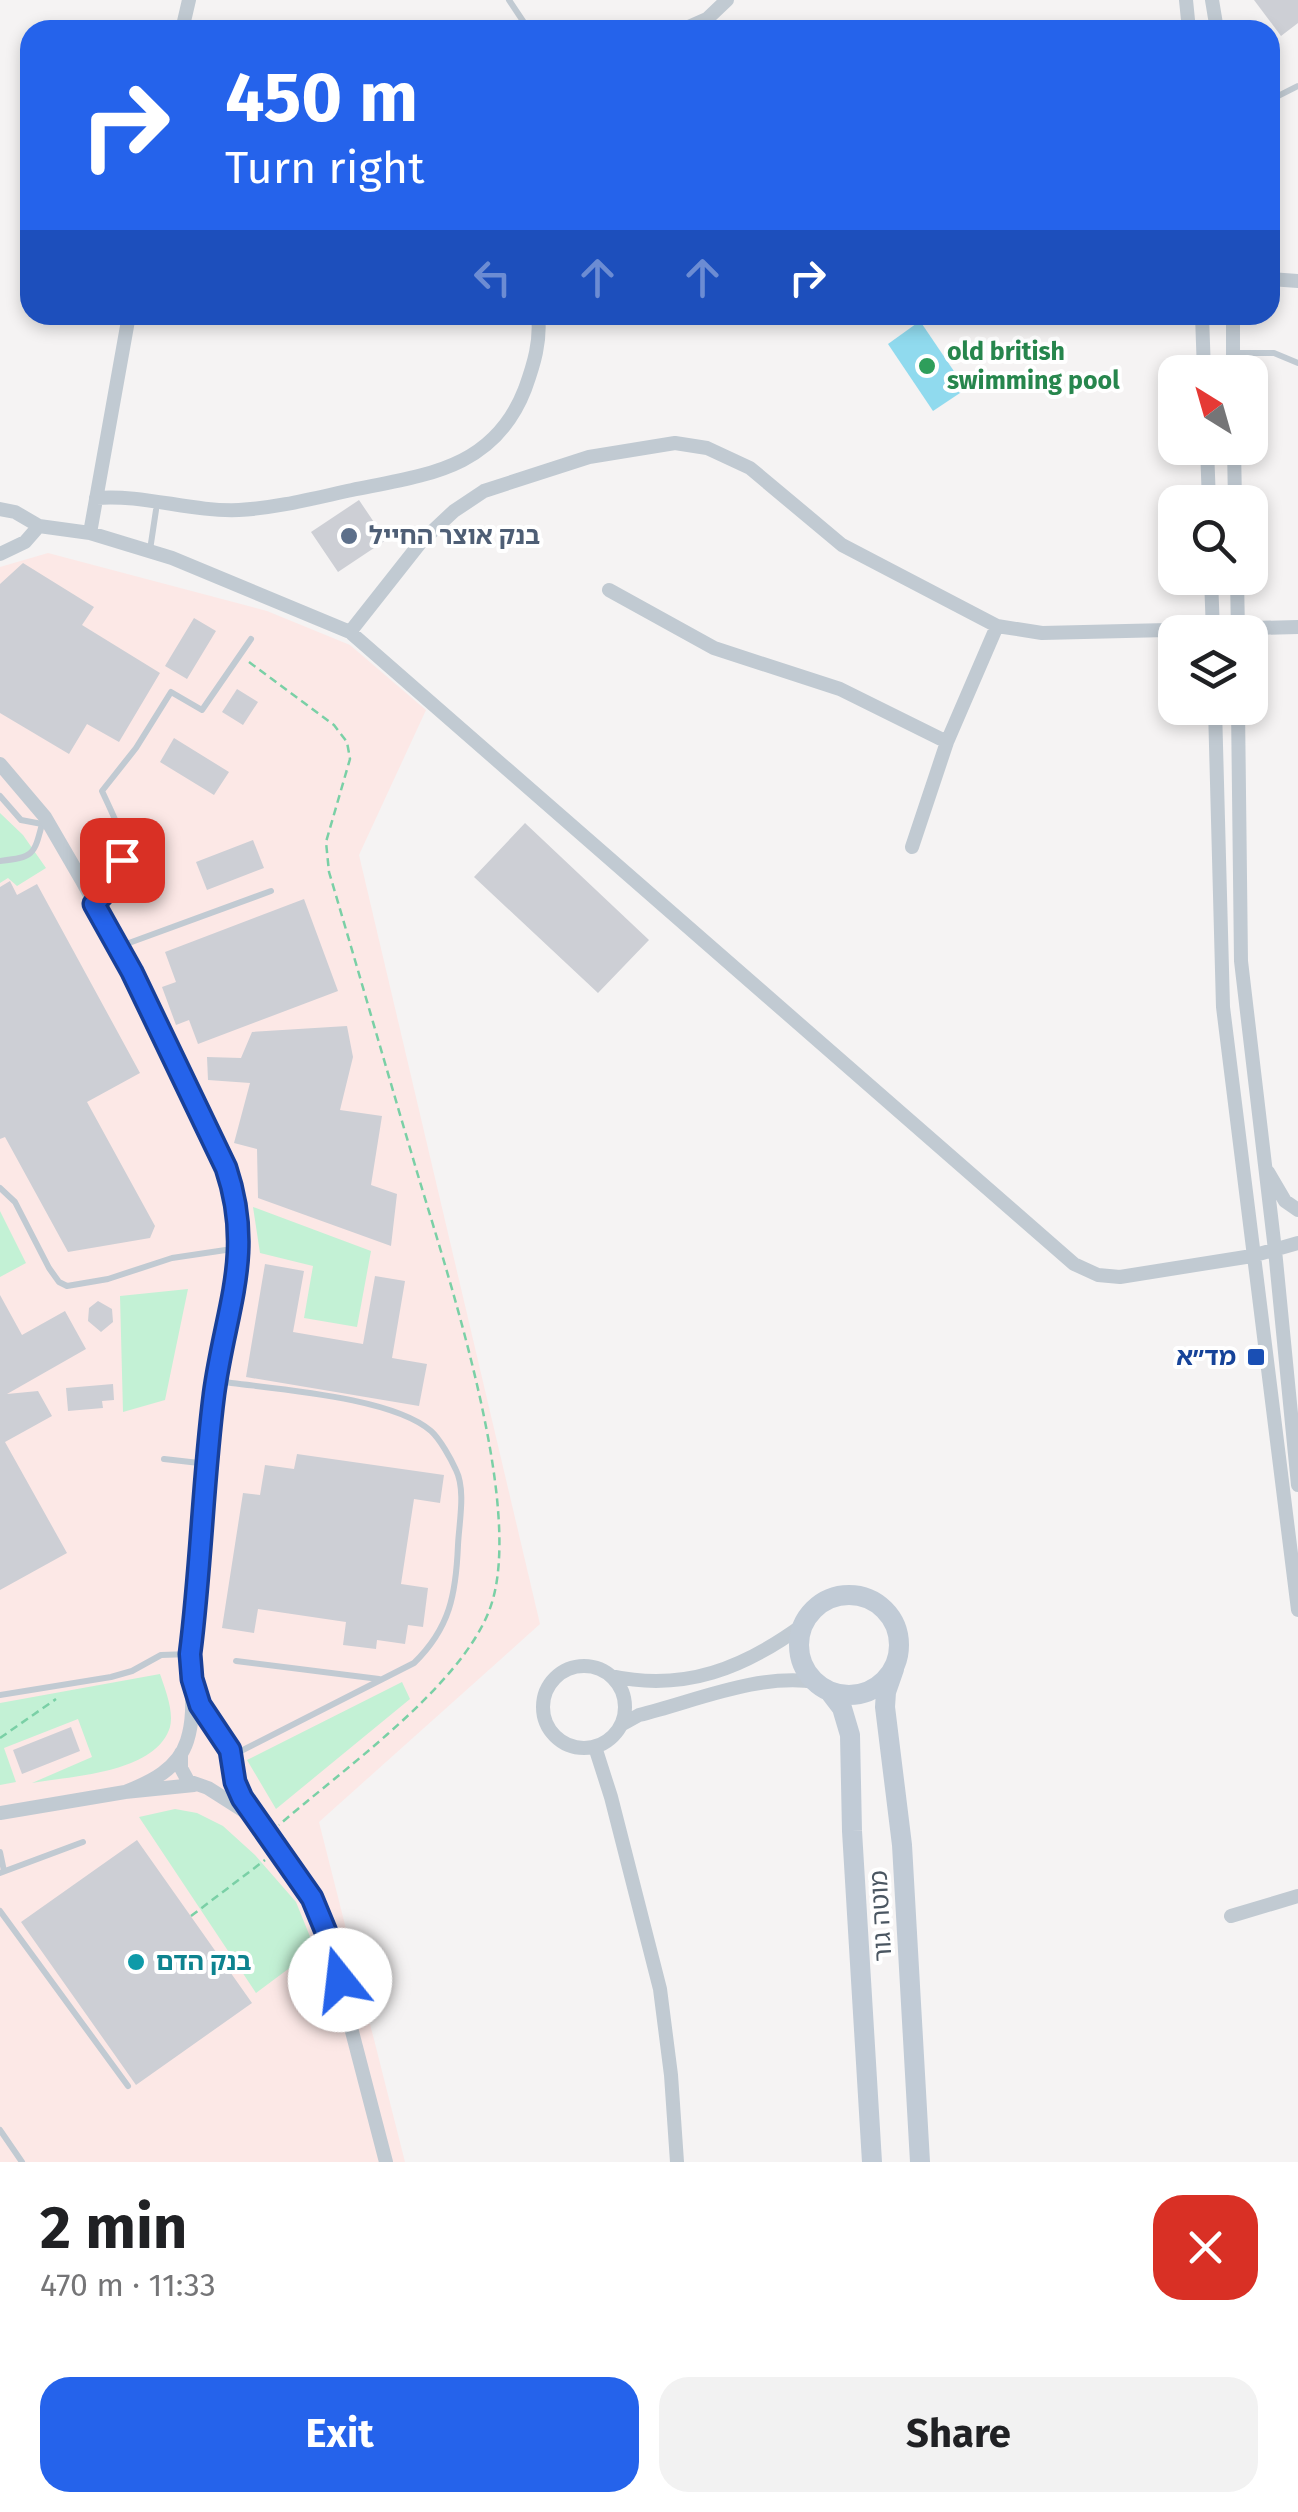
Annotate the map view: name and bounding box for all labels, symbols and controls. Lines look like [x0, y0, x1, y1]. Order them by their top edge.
text: 450 m [225, 56, 418, 140]
icon: right [60, 60, 190, 190]
text: Turn right [225, 141, 424, 195]
icon: left [465, 250, 520, 305]
icon: ahead [570, 250, 625, 305]
icon: ahead [675, 250, 730, 305]
icon: right [780, 250, 835, 305]
place label: old british swimming pool [947, 337, 1120, 396]
marker: old british swimming pool [916, 355, 938, 377]
north arrow [1158, 355, 1268, 465]
map controls [1158, 355, 1268, 725]
button: search [1158, 485, 1268, 595]
place label: בנק אוצר החייל [369, 521, 540, 551]
marker: בנק אוצר החייל [338, 525, 360, 547]
button: layers [1158, 615, 1268, 725]
pin [80, 818, 165, 903]
icon: arrive [95, 833, 150, 888]
place label: מד״א [1176, 1342, 1236, 1372]
marker: מד״א [1245, 1346, 1267, 1368]
street label: מוטה גור [864, 1870, 898, 1962]
position arrow [288, 1928, 392, 2032]
place label: בנק הדם [156, 1947, 251, 1977]
marker: בנק הדם [125, 1951, 147, 1973]
text: 2 min [40, 2192, 187, 2264]
button: close [1153, 2195, 1258, 2300]
text: 470 m · 11:33 [40, 2266, 216, 2304]
button: Exit [40, 2377, 639, 2492]
button: Share [659, 2377, 1258, 2492]

